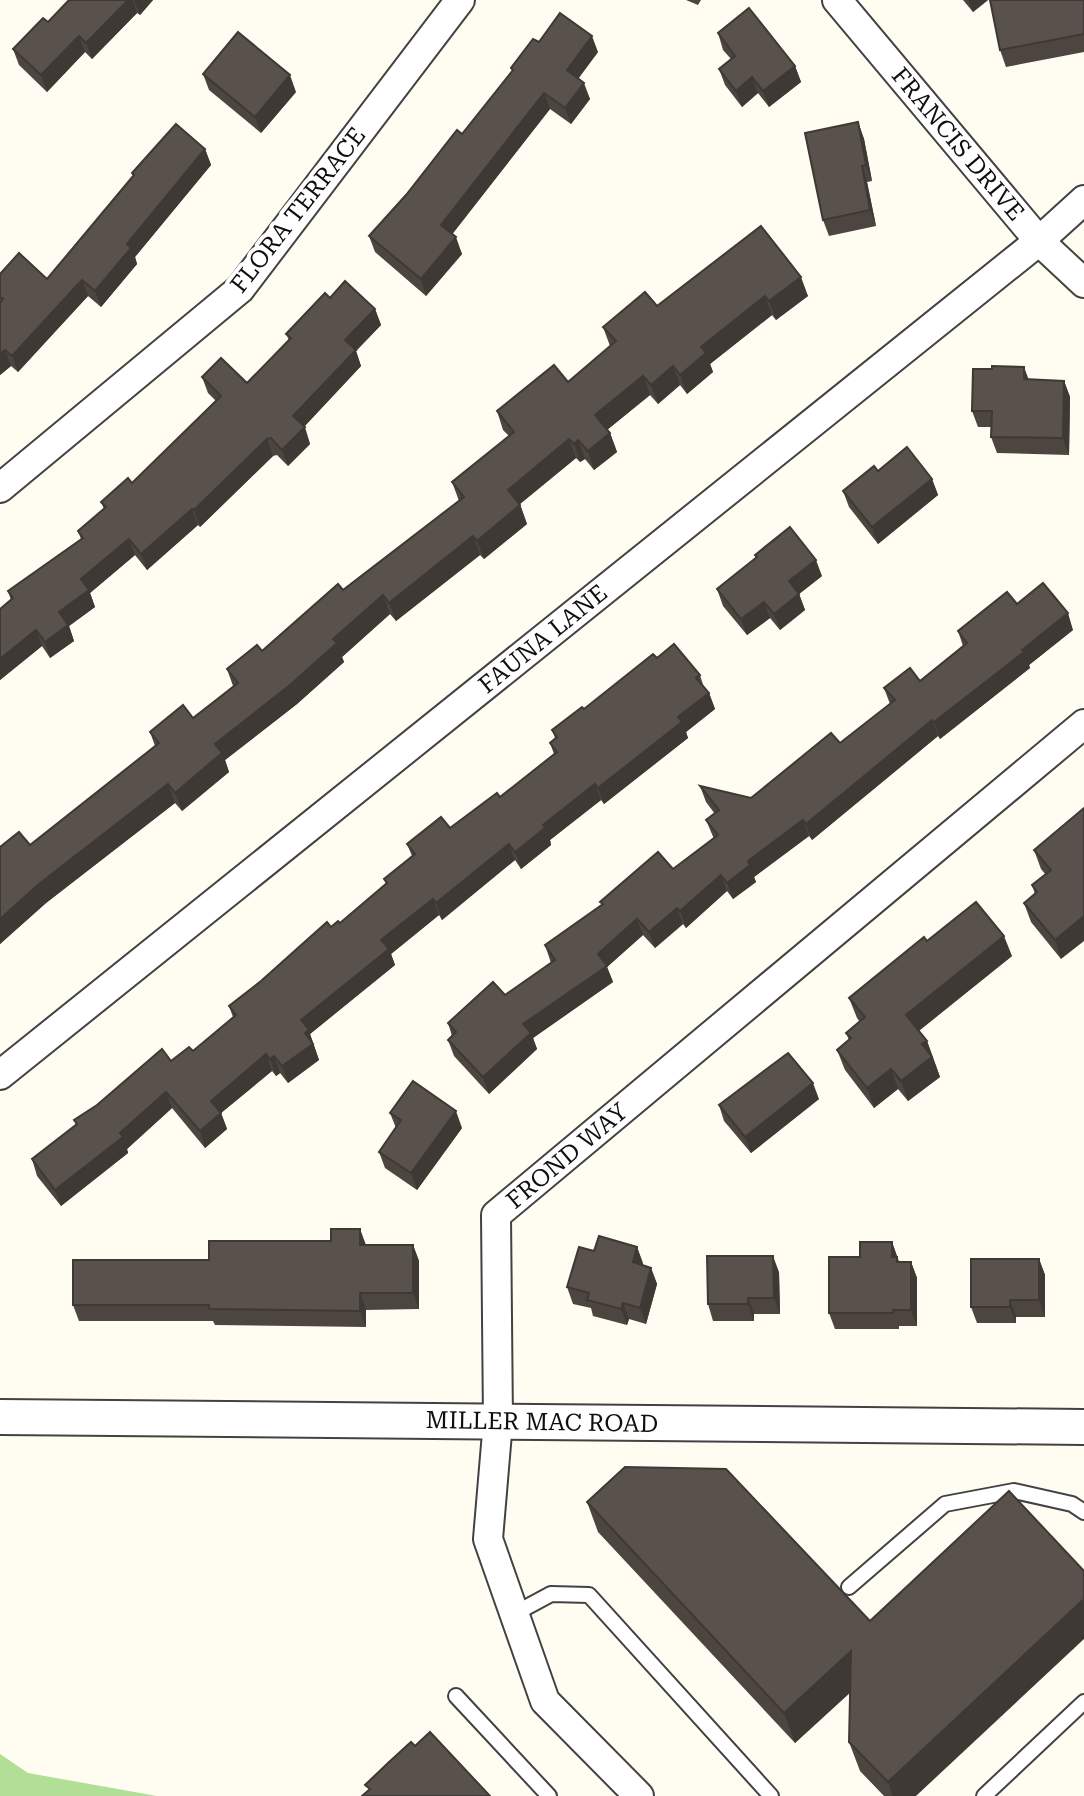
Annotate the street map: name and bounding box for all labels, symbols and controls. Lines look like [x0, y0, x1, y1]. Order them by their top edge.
street label: FRANCIS DRIVE [886, 62, 1030, 226]
street label: FLORA TERRACE [225, 122, 371, 298]
street label: FAUNA LANE [473, 579, 613, 699]
street label: FROND WAY [501, 1097, 634, 1215]
street label: MILLER MAC ROAD [425, 1406, 659, 1438]

